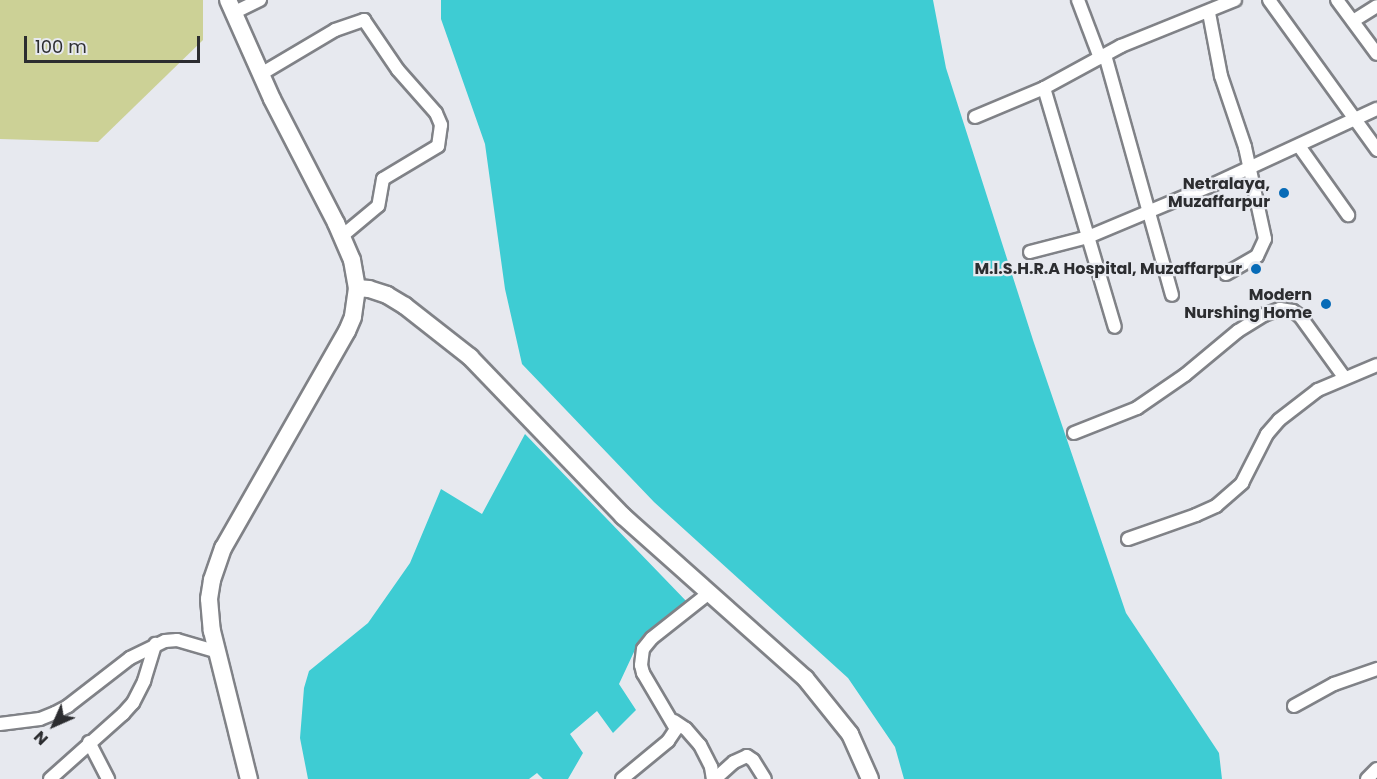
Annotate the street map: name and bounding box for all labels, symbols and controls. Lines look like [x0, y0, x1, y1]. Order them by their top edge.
scale bar [27, 24, 202, 62]
text: 100 m [35, 34, 87, 59]
place label: Netralaya, Muzaffarpur [1168, 174, 1270, 212]
marker: Netralaya, Muzaffarpur [1275, 184, 1293, 202]
place label: M.I.S.H.R.A Hospital, Muzaffarpur [974, 259, 1242, 279]
marker: M.I.S.H.R.A Hospital, Muzaffarpur [1247, 260, 1265, 278]
place label: Modern Nurshing Home [1184, 285, 1312, 323]
marker: Modern Nurshing Home [1317, 295, 1335, 313]
north arrow [24, 695, 84, 755]
text: N [29, 726, 53, 750]

